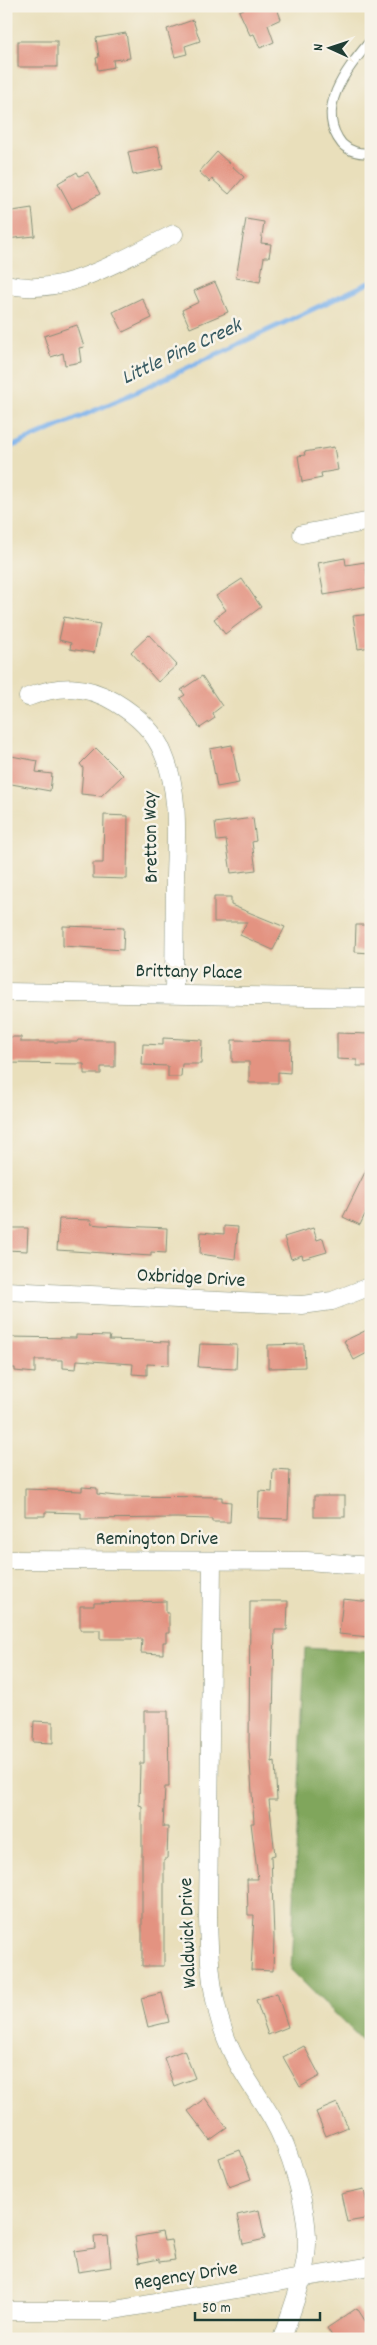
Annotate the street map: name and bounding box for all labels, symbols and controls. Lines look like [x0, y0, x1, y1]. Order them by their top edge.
north arrow [304, 22, 354, 72]
text: N [309, 43, 329, 51]
water label: Little Pine Creek [117, 311, 249, 394]
street label: Bretton Way [137, 790, 167, 883]
street label: Brittany Place [135, 958, 243, 988]
street label: Oxbridge Drive [136, 1262, 246, 1296]
street label: Remington Drive [96, 1526, 218, 1554]
street label: Waldwick Drive [173, 1877, 205, 1989]
street label: Regency Drive [132, 2255, 240, 2299]
scale bar [195, 2290, 320, 2322]
text: 50 m [202, 2298, 231, 2320]

